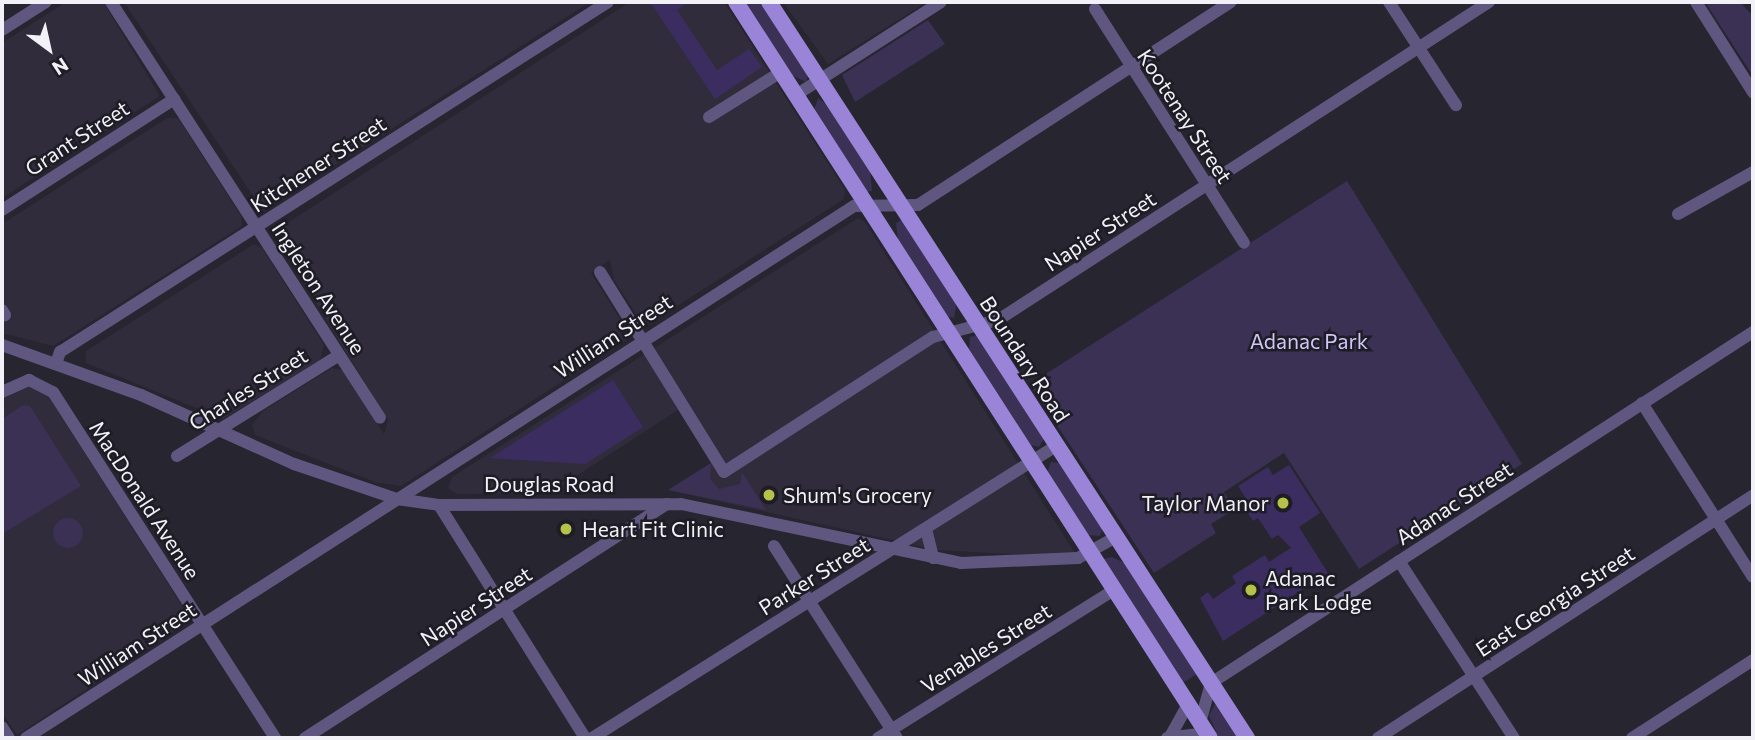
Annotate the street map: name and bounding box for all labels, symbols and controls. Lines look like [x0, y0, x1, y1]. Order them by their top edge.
north arrow [14, 14, 84, 84]
street label: Kootenay Street [1132, 44, 1238, 188]
text: N [48, 53, 73, 81]
street label: Grant Street [20, 95, 134, 181]
street label: Kitchener Street [246, 111, 390, 217]
street label: Napier Street [1040, 186, 1160, 276]
street label: Ingleton Avenue [267, 217, 371, 359]
street label: William Street [549, 289, 677, 383]
street label: Boundary Road [975, 291, 1075, 427]
park label: Adanac Park [1250, 328, 1368, 354]
street label: Charles Street [184, 343, 312, 435]
street label: MacDonald Avenue [84, 416, 206, 584]
street label: Adanac Street [1391, 456, 1517, 550]
street label: Douglas Road [484, 471, 614, 497]
place label: Shum's Grocery [783, 482, 932, 508]
marker: Shum's Grocery [761, 487, 777, 503]
place label: Taylor Manor [1142, 490, 1269, 516]
marker: Taylor Manor [1275, 495, 1291, 511]
place label: Heart Fit Clinic [582, 516, 724, 542]
marker: Heart Fit Clinic [556, 519, 576, 539]
street label: Parker Street [754, 532, 874, 620]
street label: East Georgia Street [1471, 540, 1639, 662]
street label: Napier Street [416, 561, 536, 651]
place label: Adanac Park Lodge [1265, 565, 1372, 615]
marker: Adanac Park Lodge [1243, 582, 1259, 598]
street label: William Street [73, 597, 201, 691]
street label: Venables Street [916, 598, 1056, 698]

